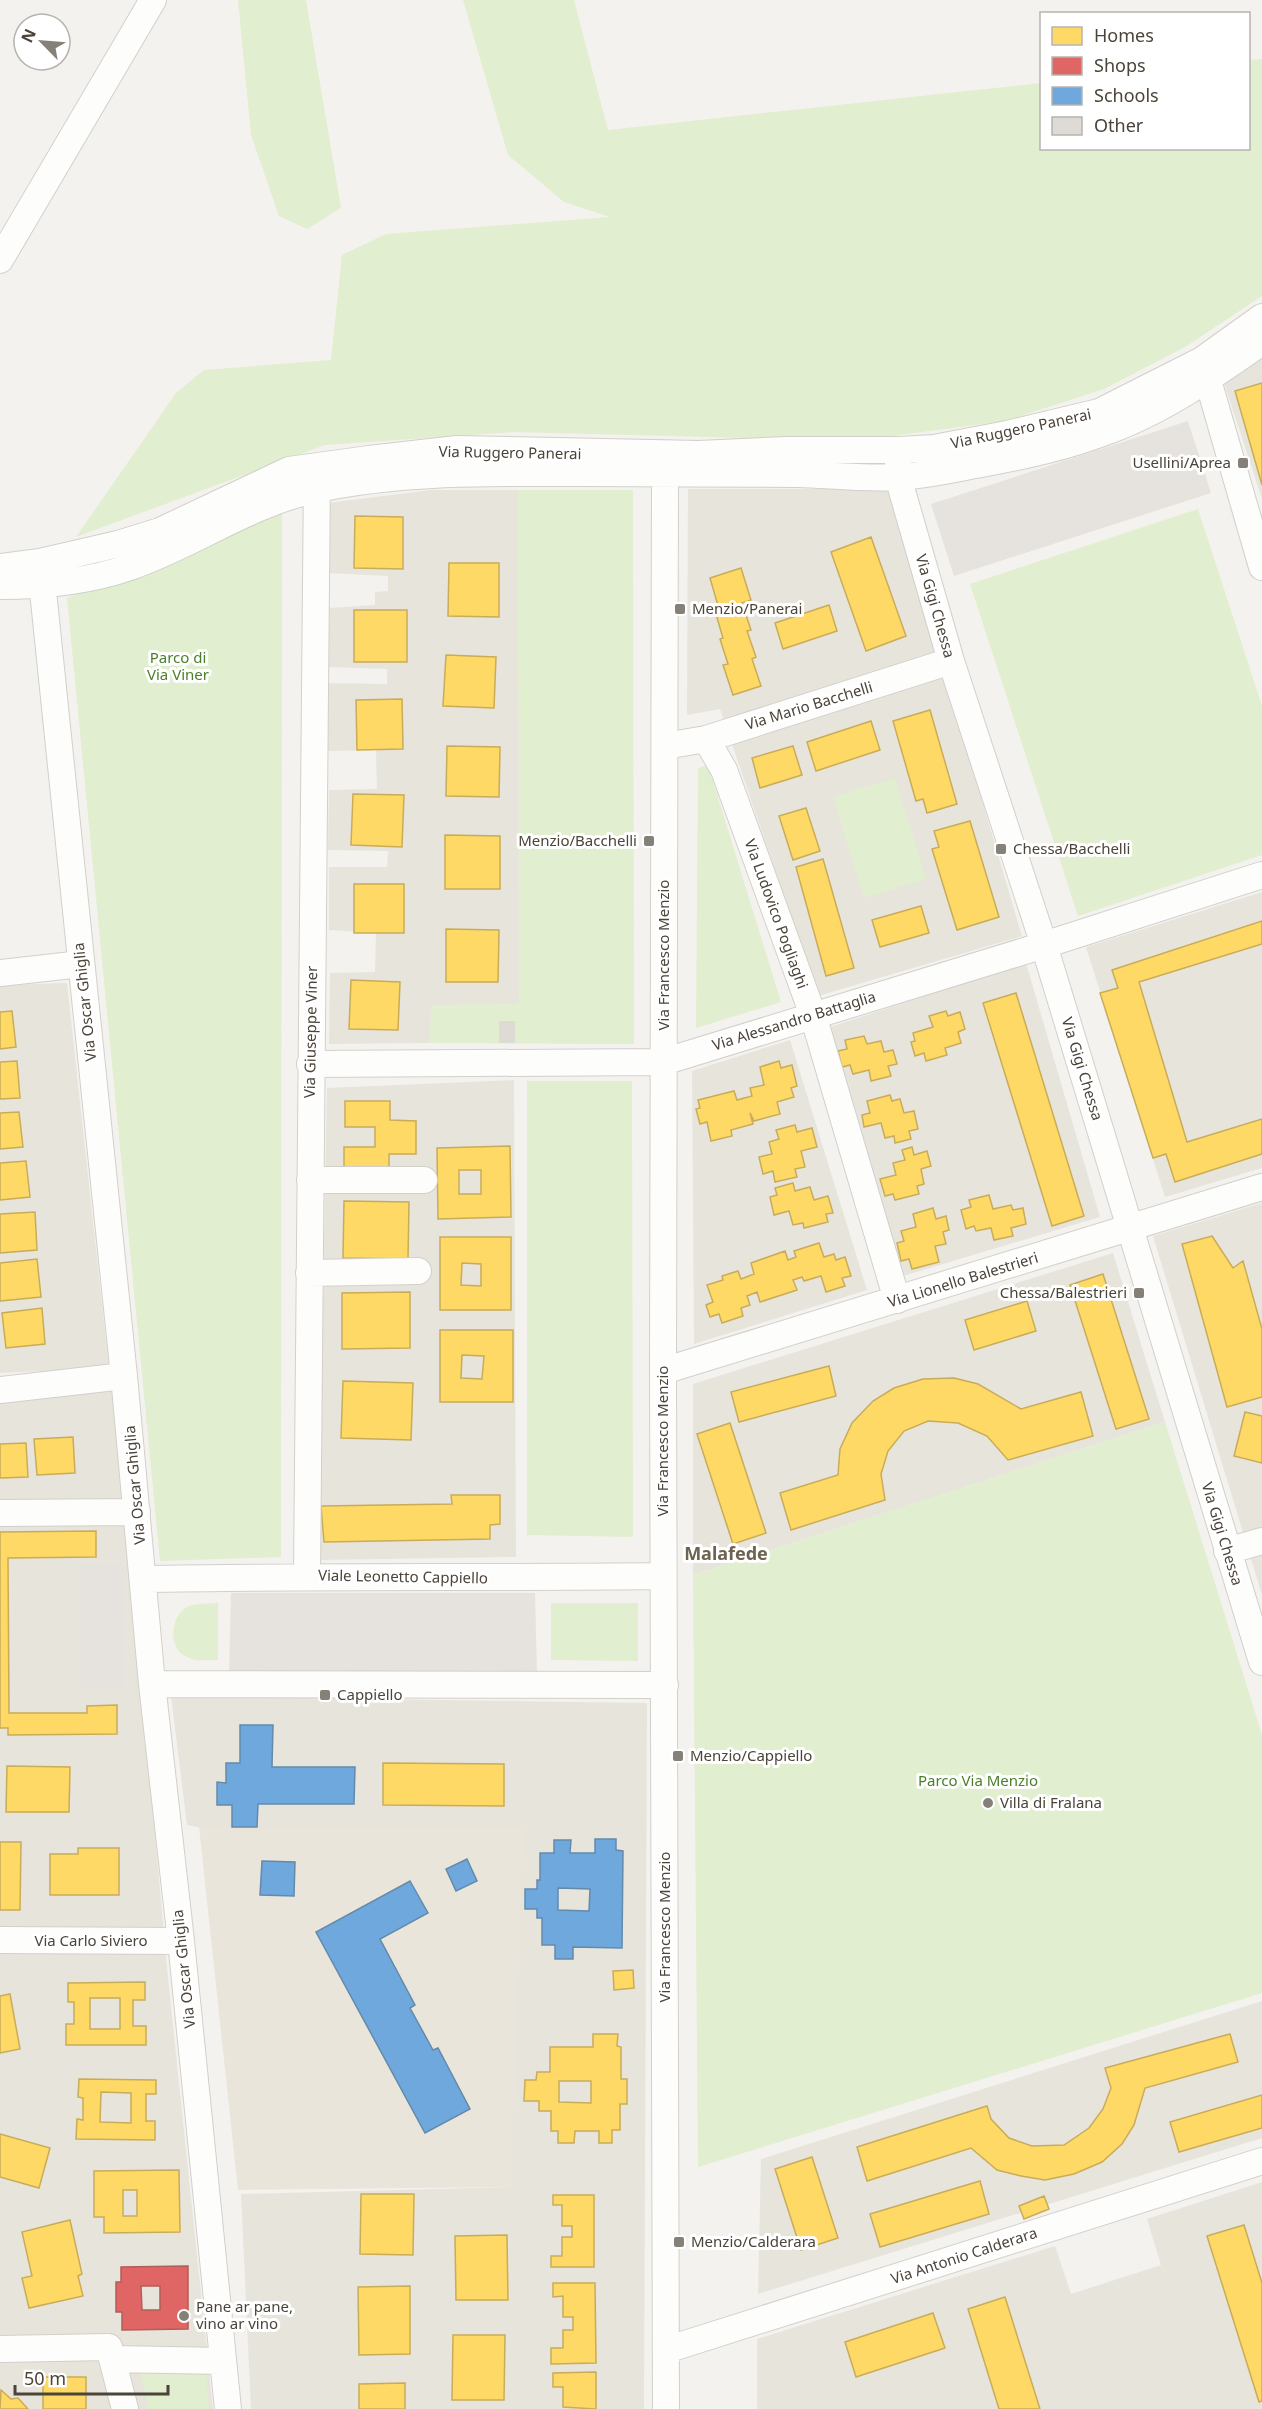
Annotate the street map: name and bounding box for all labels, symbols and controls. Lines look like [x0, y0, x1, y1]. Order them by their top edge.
north arrow [12, 12, 72, 72]
legend [1040, 12, 1250, 150]
text: Homes [1094, 23, 1154, 47]
text: N [16, 25, 41, 46]
text: Shops [1094, 53, 1146, 77]
text: Schools [1094, 83, 1159, 107]
text: Other [1094, 113, 1144, 137]
street label: Via Ruggero Panerai [949, 403, 1093, 453]
street label: Via Ruggero Panerai [438, 441, 582, 463]
place label: Usellini/Aprea [1132, 452, 1231, 472]
marker: Usellini/Aprea [1236, 456, 1250, 470]
street label: Via Gigi Chessa [912, 552, 960, 660]
place label: Menzio/Panerai [692, 598, 802, 618]
marker: Menzio/Panerai [673, 602, 687, 616]
park label: Parco di Via Viner [147, 647, 209, 684]
street label: Via Mario Bacchelli [743, 676, 875, 734]
place label: Menzio/Bacchelli [518, 830, 637, 850]
marker: Menzio/Bacchelli [642, 834, 656, 848]
street label: Via Ludovico Pogliaghi [741, 836, 813, 991]
place label: Chessa/Bacchelli [1013, 838, 1130, 858]
marker: Chessa/Bacchelli [994, 842, 1008, 856]
street label: Via Francesco Menzio [653, 880, 673, 1030]
street label: Via Oscar Ghiglia [68, 942, 100, 1062]
street label: Via Giuseppe Viner [299, 966, 321, 1098]
street label: Via Alessandro Battaglia [709, 986, 878, 1054]
street label: Via Gigi Chessa [1058, 1015, 1108, 1123]
street label: Via Lionello Balestrieri [885, 1247, 1040, 1311]
place label: Chessa/Balestrieri [1000, 1282, 1127, 1302]
marker: Chessa/Balestrieri [1132, 1286, 1146, 1300]
street label: Via Francesco Menzio [652, 1366, 672, 1516]
street label: Via Oscar Ghiglia [119, 1425, 149, 1545]
street label: Via Gigi Chessa [1198, 1480, 1248, 1588]
district label: Malafede [684, 1541, 768, 1565]
street label: Viale Leonetto Cappiello [318, 1565, 488, 1587]
place label: Cappiello [337, 1684, 403, 1704]
marker: Cappiello [318, 1688, 332, 1702]
place label: Menzio/Cappiello [690, 1745, 812, 1765]
marker: Menzio/Cappiello [671, 1749, 685, 1763]
park label: Parco Via Menzio [918, 1770, 1038, 1790]
place label: Villa di Fralana [1000, 1792, 1102, 1812]
marker: Villa di Fralana [981, 1796, 995, 1810]
street label: Via Francesco Menzio [654, 1852, 674, 2002]
street label: Via Oscar Ghiglia [167, 1909, 199, 2029]
street label: Via Carlo Siviero [34, 1930, 148, 1950]
street label: Via Antonio Calderara [888, 2222, 1039, 2288]
place label: Menzio/Calderara [691, 2231, 816, 2251]
marker: Menzio/Calderara [672, 2235, 686, 2249]
place label: Pane ar pane, vino ar vino [196, 2296, 293, 2333]
marker: Pane ar pane, vino ar vino [177, 2309, 191, 2323]
scale bar [15, 2358, 168, 2396]
text: 50 m [24, 2366, 66, 2390]

